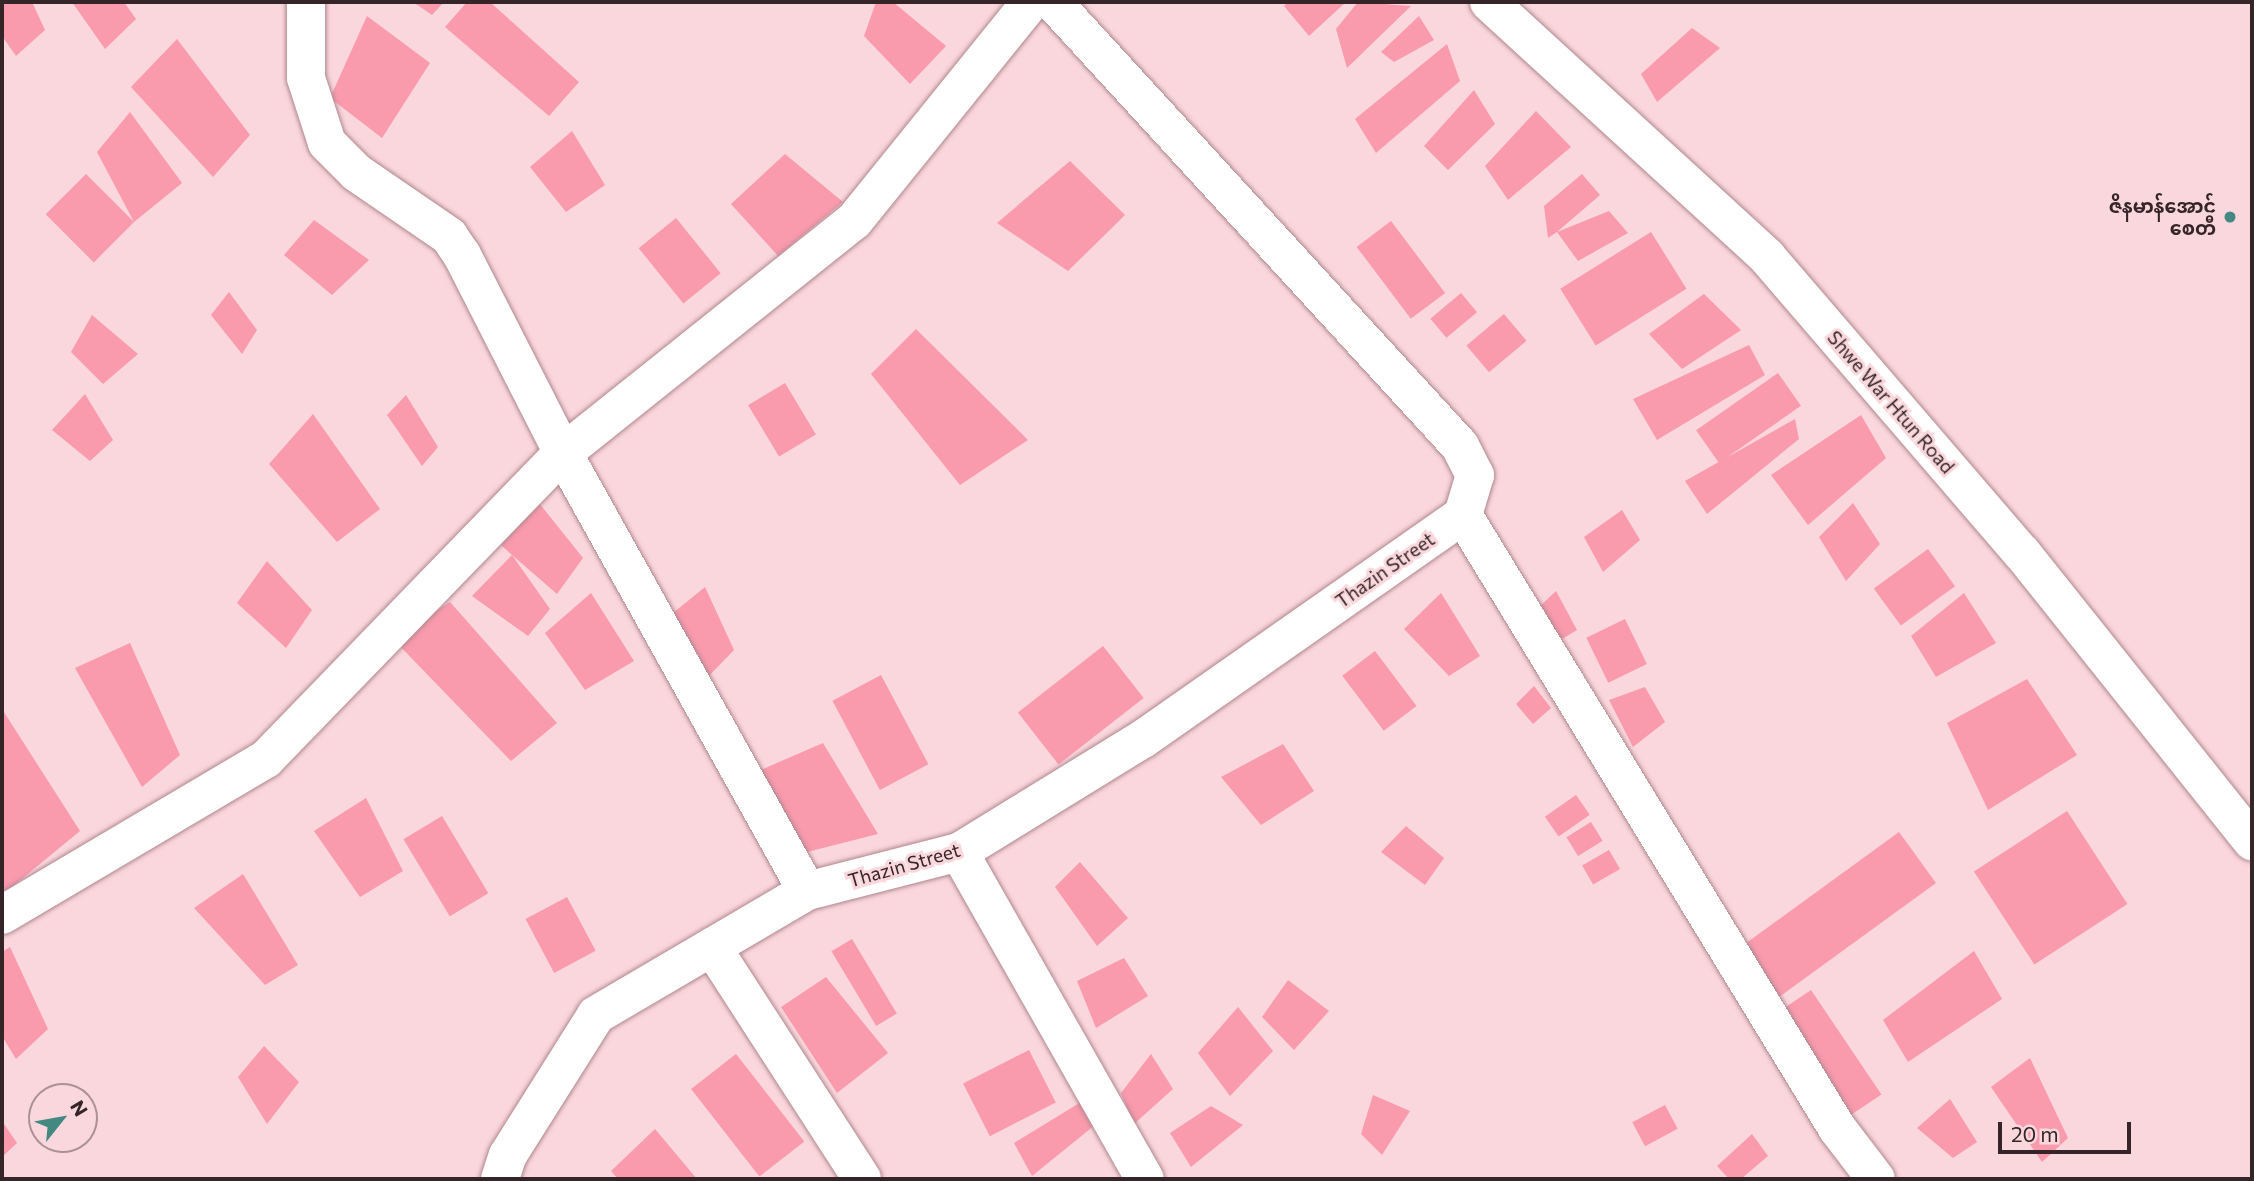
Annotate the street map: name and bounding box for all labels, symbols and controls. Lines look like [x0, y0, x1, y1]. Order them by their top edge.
place label: ဇိနမာန်အောင် စေတီ [2109, 195, 2216, 239]
marker: ဇိနမာန်အောင် စေတီ [2222, 209, 2238, 225]
street label: Shwe War Htun Road [1823, 326, 1959, 478]
street label: Thazin Street [1331, 528, 1439, 612]
street label: Thazin Street [845, 838, 963, 892]
north arrow [28, 1083, 98, 1153]
text: N [66, 1096, 93, 1120]
scale bar [2002, 1108, 2135, 1152]
text: 20 m [2011, 1121, 2059, 1146]

